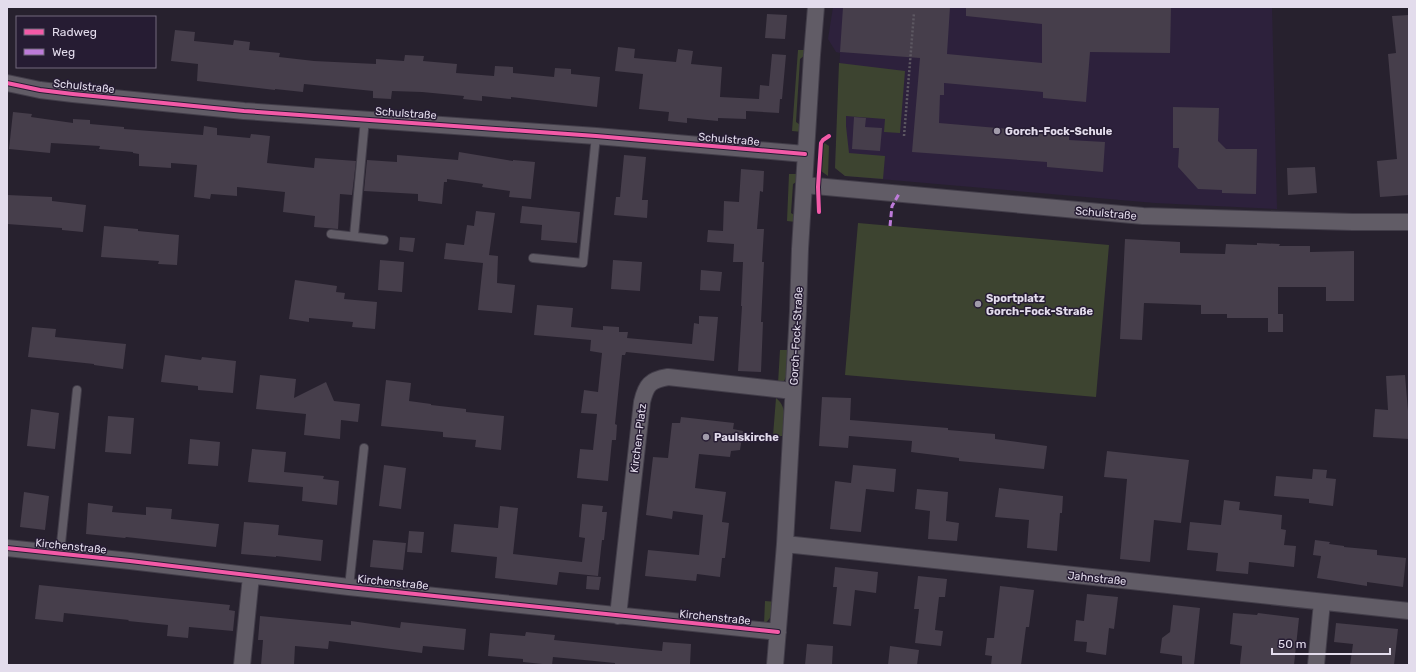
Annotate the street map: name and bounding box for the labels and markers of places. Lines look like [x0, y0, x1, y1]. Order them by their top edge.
place label: Gorch-Fock-Schule [1005, 125, 1113, 138]
marker: Gorch-Fock-Schule [992, 126, 1002, 136]
place label: Sportplatz Gorch-Fock-Straße [986, 292, 1093, 318]
marker: Sportplatz Gorch-Fock-Straße [973, 299, 983, 309]
place label: Paulskirche [714, 431, 779, 444]
marker: Paulskirche [701, 432, 711, 442]

